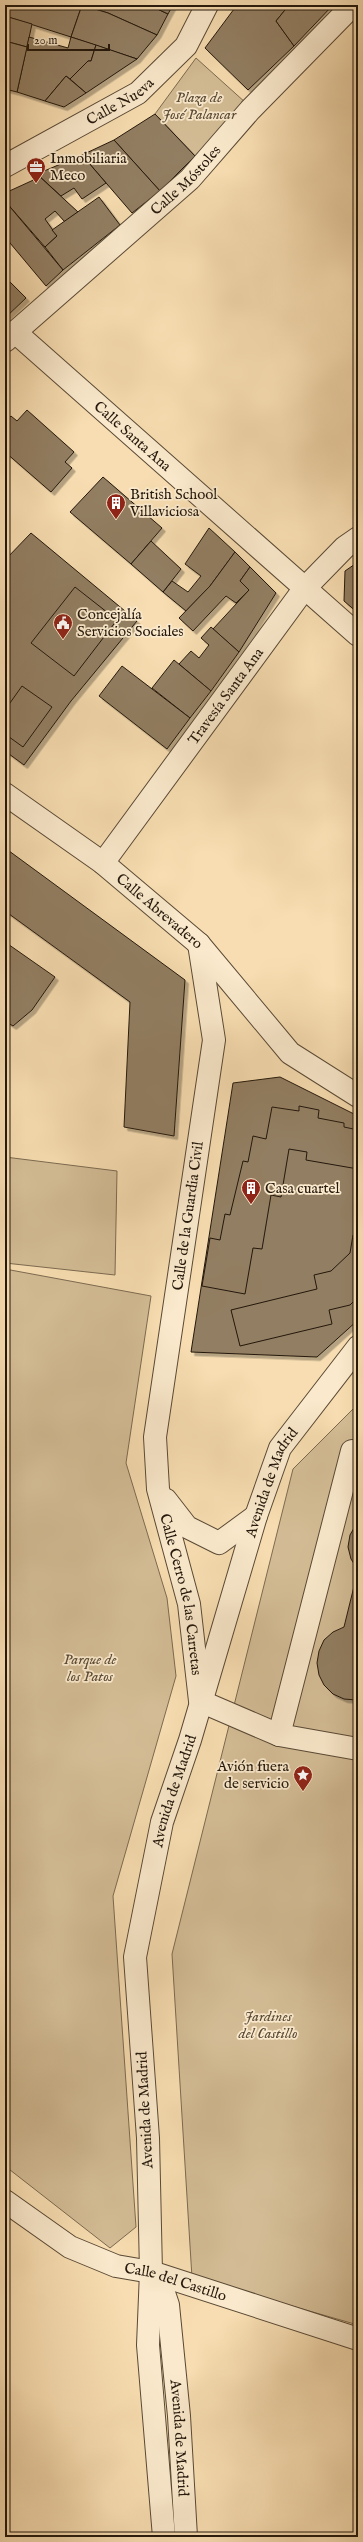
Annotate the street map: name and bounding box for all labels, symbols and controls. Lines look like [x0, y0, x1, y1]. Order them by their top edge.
scale bar [28, 26, 109, 52]
text: 20 m [34, 33, 57, 48]
street label: Calle Nueva [83, 73, 158, 129]
park label: Plaza de José Palancar [162, 88, 237, 124]
street label: Calle Móstoles [146, 141, 225, 219]
place label: Inmobiliaria Meco [50, 149, 127, 185]
office icon: Inmobiliaria Meco [25, 156, 47, 184]
street label: Calle Santa Ana [90, 397, 176, 476]
place label: British School Villaviciosa [129, 485, 218, 521]
building icon: British School Villaviciosa [105, 492, 127, 520]
place label: Concejalía Servicios Sociales [77, 605, 184, 641]
public building icon: Concejalía Servicios Sociales [52, 612, 74, 640]
street label: Travesía Santa Ana [184, 643, 268, 748]
street label: Calle Abrevadero [112, 869, 207, 953]
street label: Calle de la Guardia Civil [168, 1139, 208, 1292]
building icon: Casa cuartel [240, 1177, 262, 1205]
place label: Casa cuartel [265, 1179, 340, 1198]
street label: Avenida de Madrid [240, 1423, 302, 1540]
street label: Calle Cerro de las Carretas [156, 1512, 207, 1676]
park label: Parque de los Patos [63, 1650, 117, 1686]
street label: Avenida de Madrid [147, 1731, 201, 1850]
place label: Avión fuera de servicio [216, 1757, 290, 1793]
place icon: Avión fuera de servicio [292, 1764, 314, 1792]
park label: Jardines del Castillo [238, 2007, 297, 2043]
street label: Avenida de Madrid [132, 2050, 158, 2170]
street label: Calle del Castillo [123, 2258, 229, 2305]
street label: Avenida de Madrid [166, 2377, 193, 2498]

